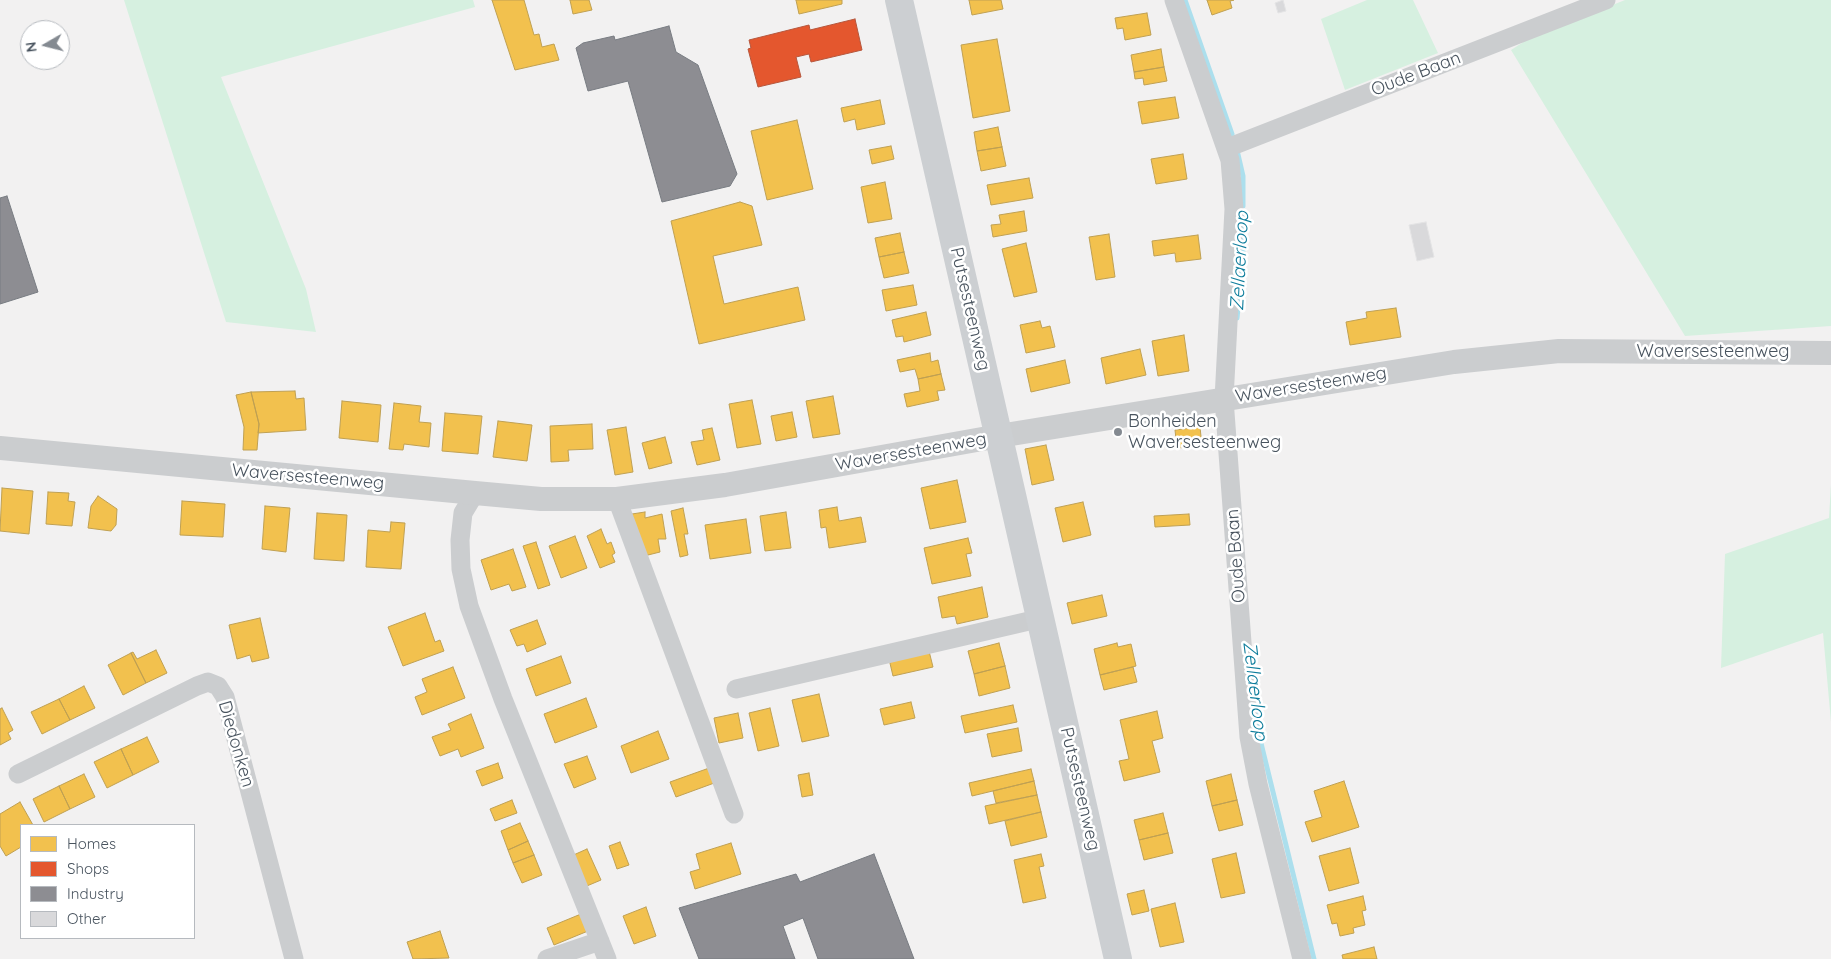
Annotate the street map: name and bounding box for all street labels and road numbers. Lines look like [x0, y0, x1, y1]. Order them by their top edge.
street label: Oude Baan [1368, 47, 1464, 101]
street label: Putsesteenweg [945, 245, 995, 373]
street label: Waversesteenweg [1636, 341, 1790, 363]
street label: Waversesteenweg [1234, 362, 1388, 408]
street label: Waversesteenweg [834, 428, 988, 476]
street label: Waversesteenweg [231, 460, 385, 494]
street label: Oude Baan [1222, 508, 1250, 604]
street label: Diedonken [213, 698, 259, 790]
street label: Putsesteenweg [1055, 725, 1105, 853]

